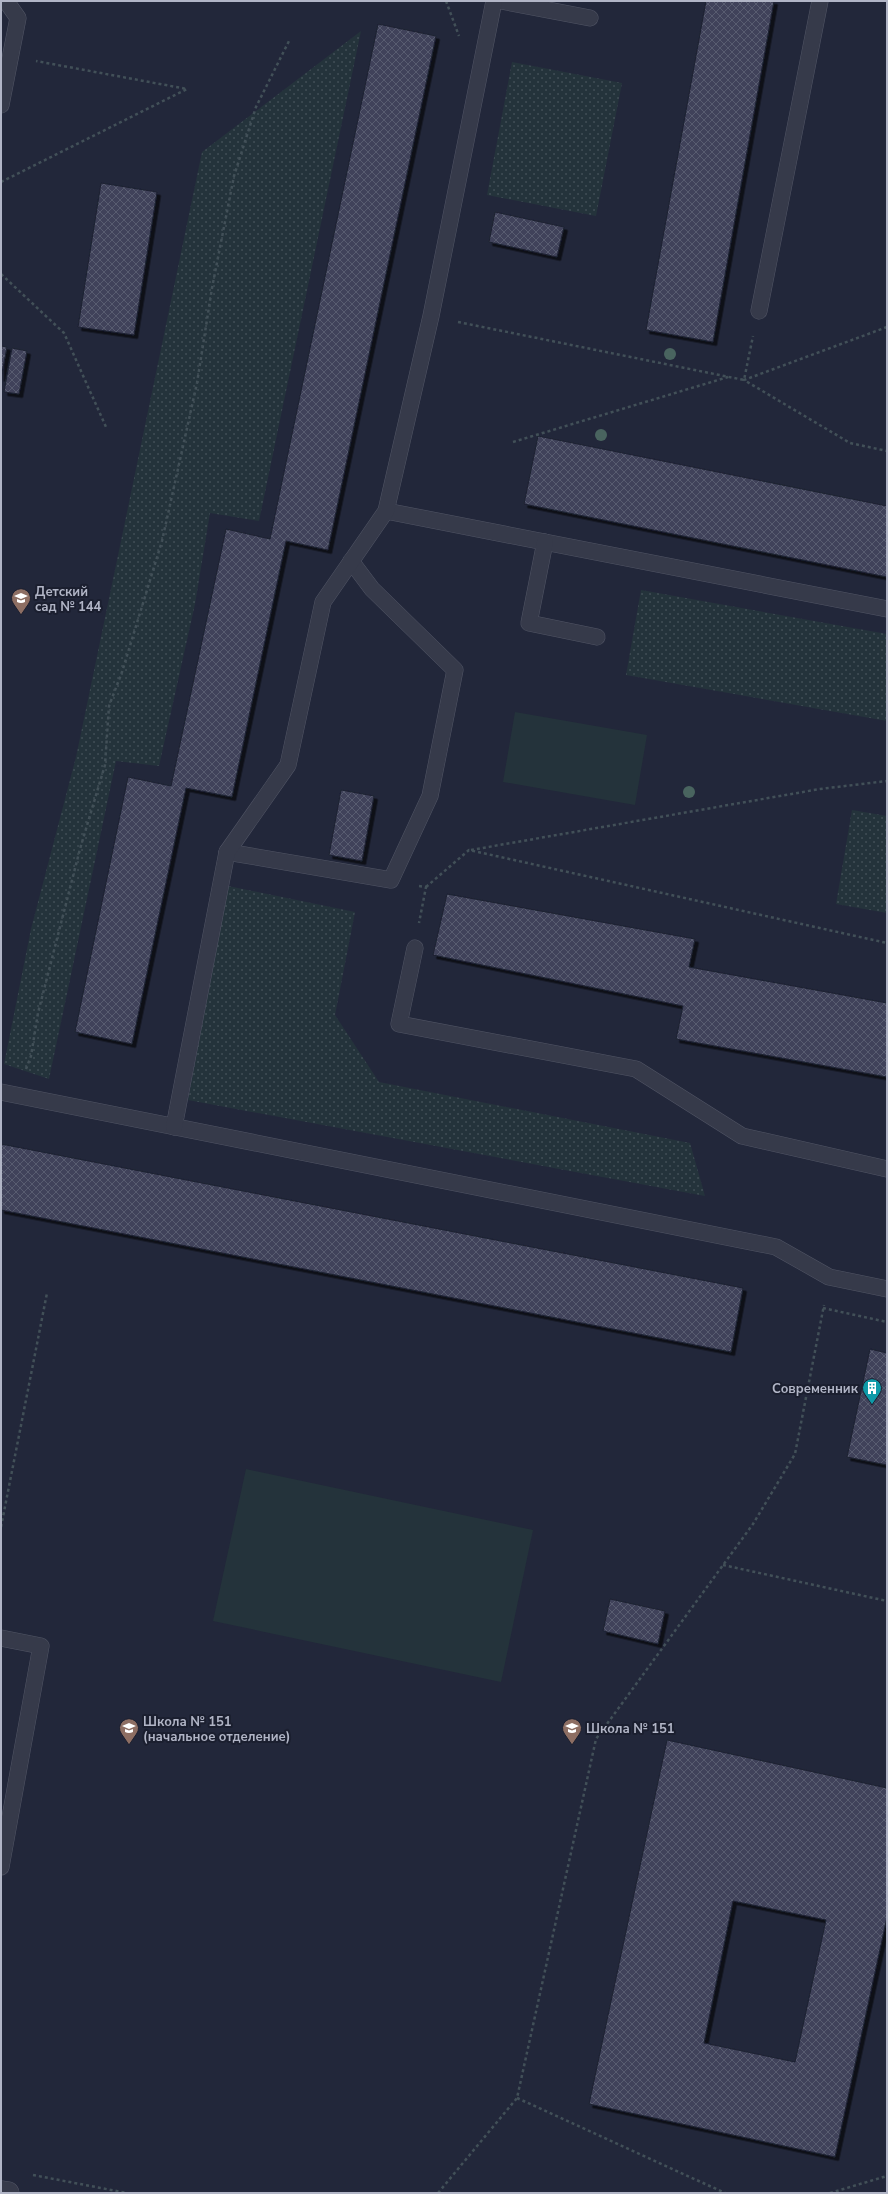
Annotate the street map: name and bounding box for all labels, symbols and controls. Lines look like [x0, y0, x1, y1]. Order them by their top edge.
place label: Детский сад № 144 [35, 583, 102, 616]
school or university icon: Детский сад № 144 [10, 587, 32, 615]
building icon: Современник [861, 1377, 883, 1405]
place label: Современник [772, 1380, 859, 1398]
place label: Школа № 151 (начальное отделение) [143, 1713, 290, 1746]
school or university icon: Школа № 151 (начальное отделение) [118, 1717, 140, 1745]
school or university icon: Школа № 151 [561, 1717, 583, 1745]
place label: Школа № 151 [586, 1720, 675, 1738]

